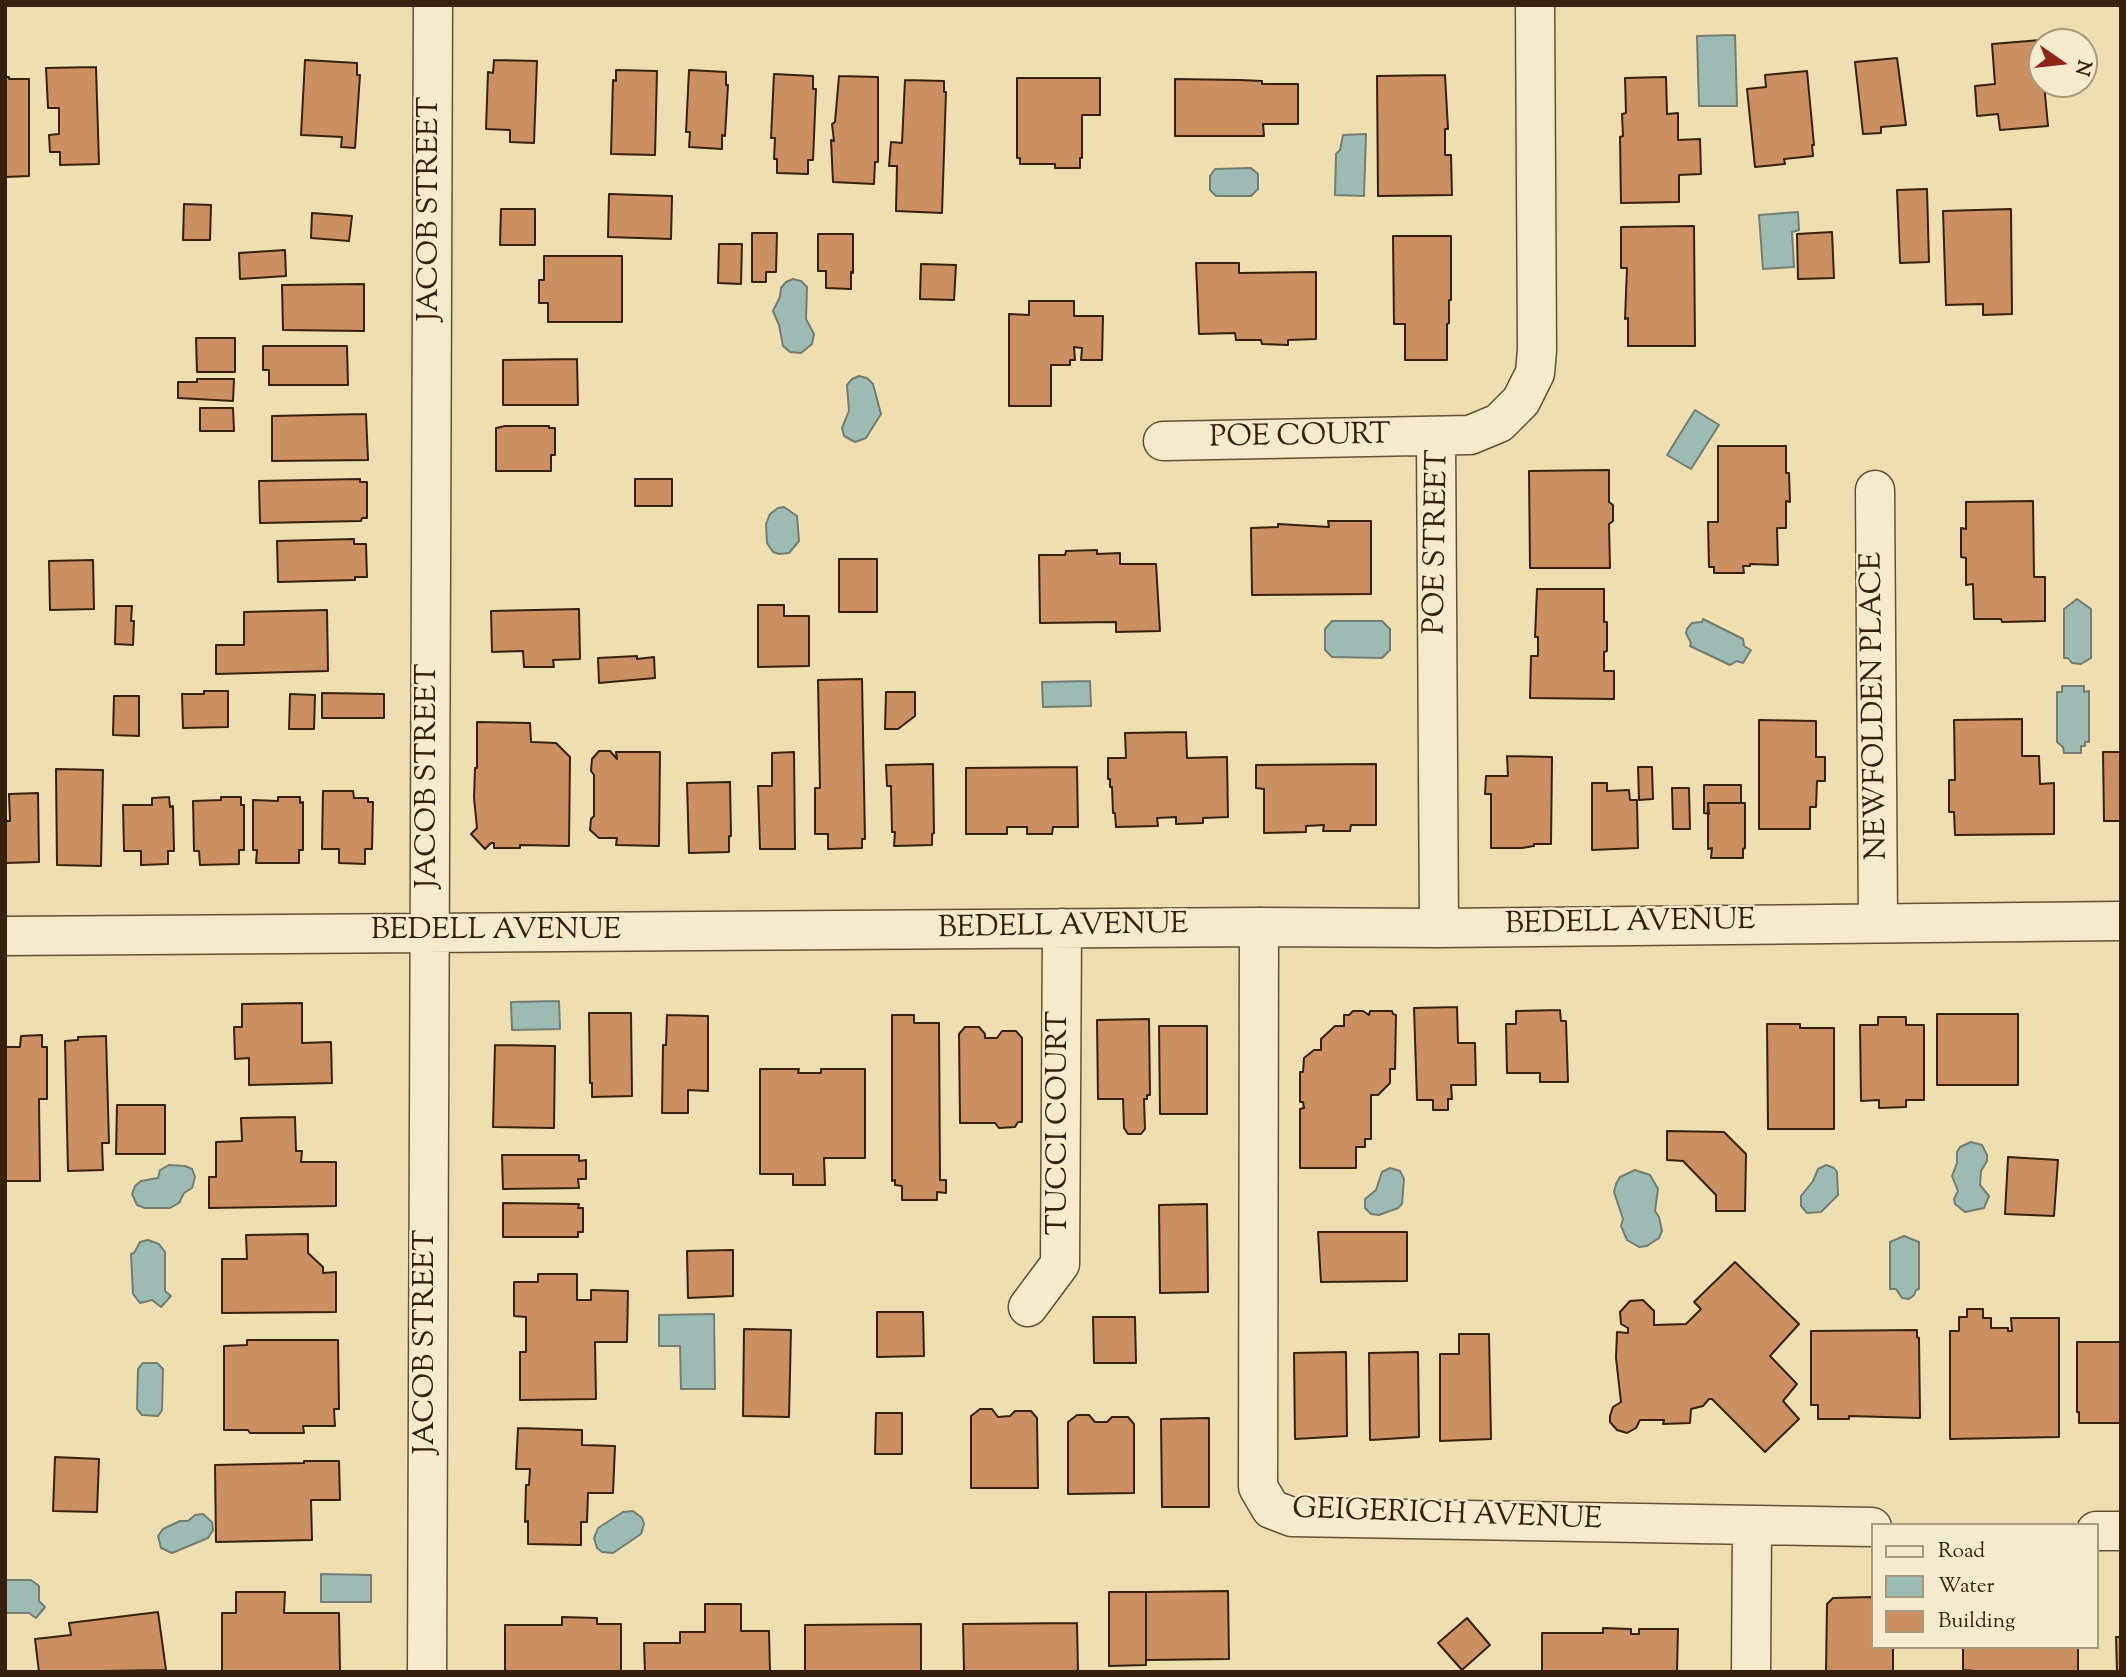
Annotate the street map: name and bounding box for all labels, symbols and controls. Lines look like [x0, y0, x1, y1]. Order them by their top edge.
north arrow [2028, 28, 2098, 98]
text: N [2067, 57, 2097, 78]
street label: JACOB STREET [414, 97, 450, 321]
street label: POE COURT [1209, 419, 1391, 459]
street label: POE STREET [1419, 449, 1459, 635]
street label: NEWFOLDEN PLACE [1856, 552, 1898, 860]
street label: JACOB STREET [412, 664, 448, 888]
street label: BEDELL AVENUE [1504, 905, 1756, 945]
street label: BEDELL AVENUE [937, 909, 1189, 949]
street label: BEDELL AVENUE [371, 915, 621, 951]
street label: TUCCI COURT [1043, 1011, 1079, 1235]
street label: JACOB STREET [410, 1230, 446, 1454]
street label: GEIGERICH AVENUE [1292, 1494, 1602, 1540]
legend [1870, 1523, 2098, 1649]
text: Road [1938, 1537, 1985, 1567]
text: Water [1938, 1572, 1994, 1602]
text: Building [1938, 1607, 2015, 1637]

